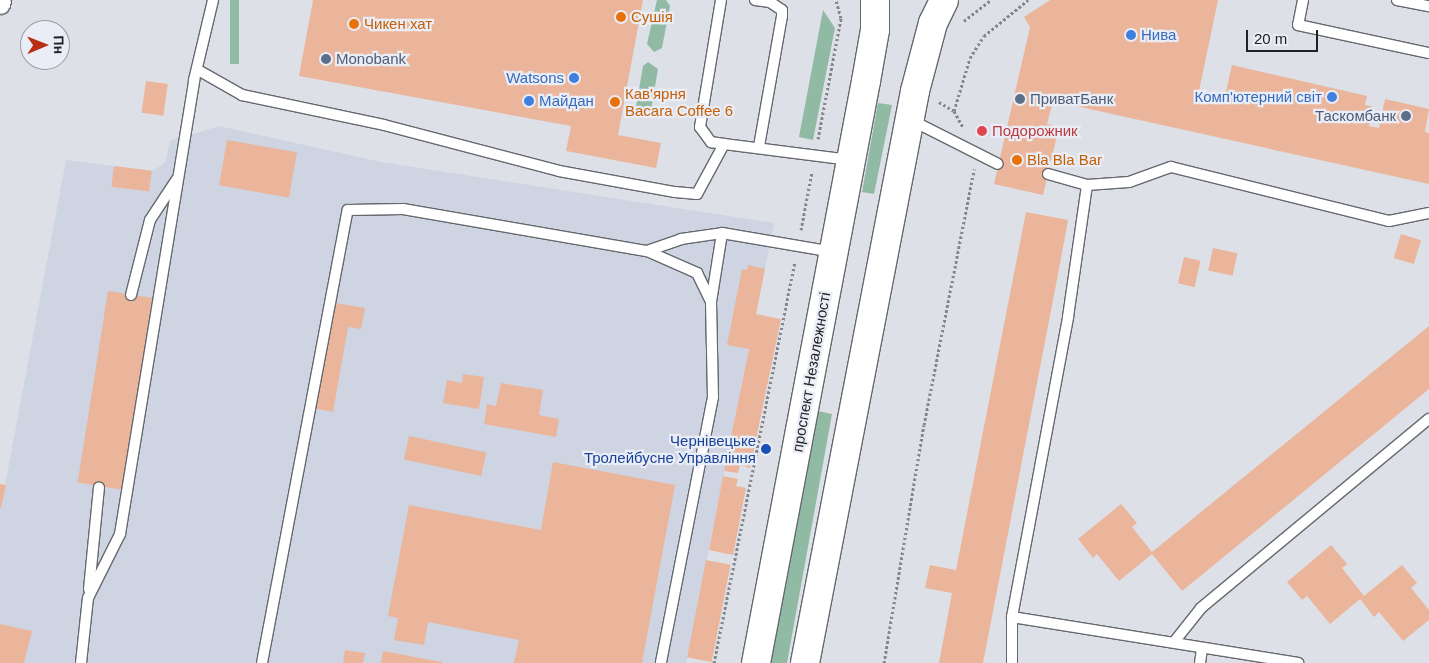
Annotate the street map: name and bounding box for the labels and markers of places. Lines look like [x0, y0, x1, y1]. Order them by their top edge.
place label: Сушія [631, 8, 673, 26]
marker: Сушія [615, 11, 627, 23]
place label: Чикен хат [364, 15, 432, 33]
marker: Чикен хат [348, 18, 360, 30]
place label: Нива [1141, 26, 1176, 44]
marker: Нива [1125, 29, 1137, 41]
place label: Monobank [336, 50, 406, 68]
marker: Monobank [320, 53, 332, 65]
place label: Watsons [506, 69, 564, 87]
marker: Watsons [568, 72, 580, 84]
place label: Кав'ярня Bacara Coffee 6 [625, 84, 733, 119]
place label: Комп'ютерний світ [1194, 88, 1322, 106]
place label: ПриватБанк [1030, 90, 1113, 108]
marker: Комп'ютерний світ [1326, 91, 1338, 103]
place label: Майдан [539, 92, 594, 110]
marker: ПриватБанк [1014, 93, 1026, 105]
marker: Майдан [523, 95, 535, 107]
marker: Кав'ярня Bacara Coffee 6 [609, 96, 621, 108]
place label: Таскомбанк [1315, 107, 1396, 125]
marker: Таскомбанк [1400, 110, 1412, 122]
place label: Подорожник [992, 122, 1078, 140]
marker: Подорожник [976, 125, 988, 137]
place label: Bla Bla Bar [1027, 151, 1102, 169]
marker: Bla Bla Bar [1011, 154, 1023, 166]
place label: Чернівецьке Тролейбусне Управління [584, 431, 756, 466]
marker: Чернівецьке Тролейбусне Управління [760, 443, 772, 455]

